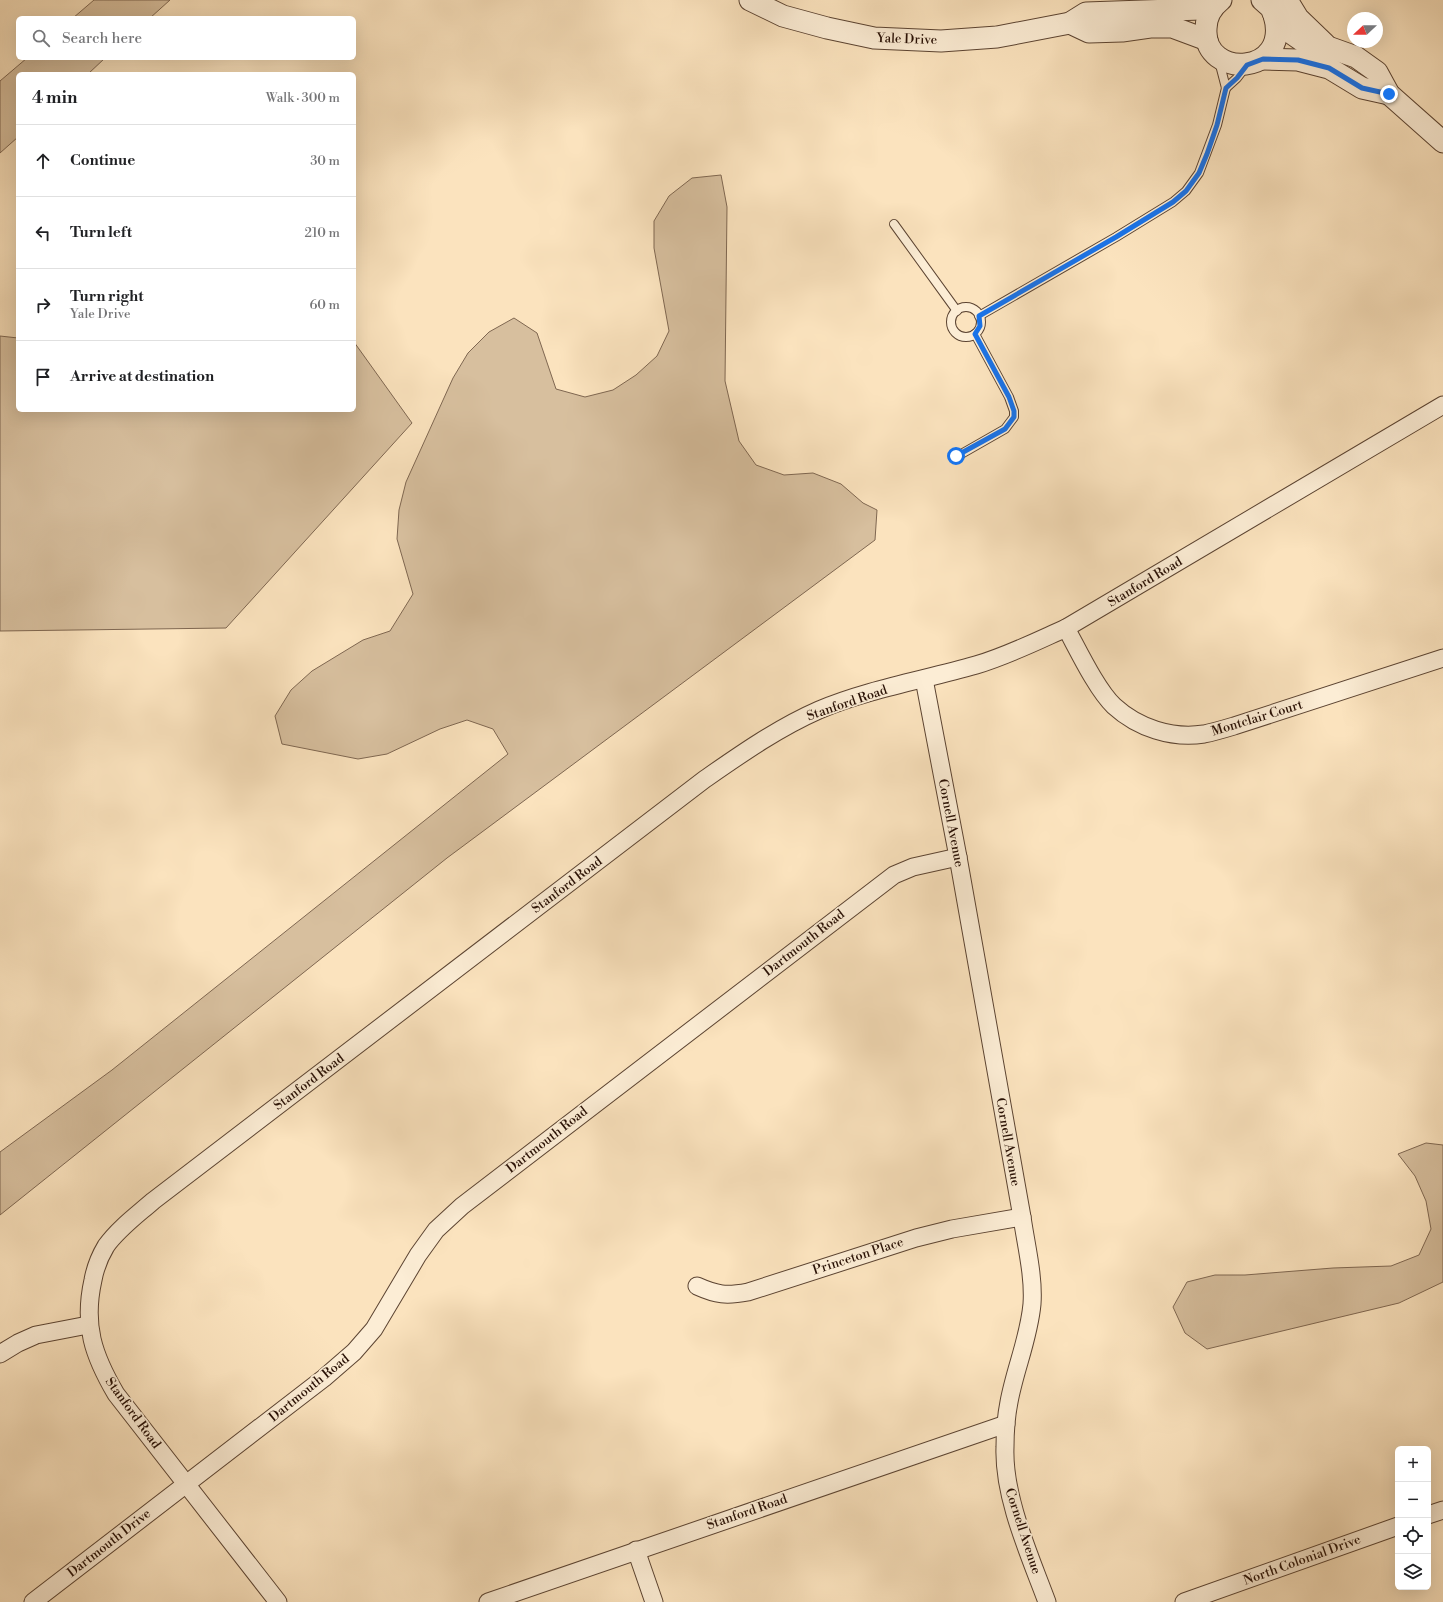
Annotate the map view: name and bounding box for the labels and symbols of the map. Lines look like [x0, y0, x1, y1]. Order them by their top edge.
north arrow [1347, 12, 1383, 48]
street label: Yale Drive [875, 30, 938, 48]
route end [1380, 85, 1398, 103]
route start [947, 447, 965, 465]
street label: Stanford Road [1105, 553, 1186, 611]
street label: Stanford Road [805, 682, 890, 724]
street label: Montclair Court [1209, 696, 1305, 739]
street label: Cornell Avenue [935, 777, 967, 869]
street label: Stanford Road [529, 853, 606, 917]
street label: Dartmouth Road [760, 906, 848, 980]
street label: Stanford Road [271, 1050, 348, 1114]
street label: Cornell Avenue [992, 1096, 1024, 1188]
street label: Dartmouth Road [503, 1103, 591, 1177]
street label: Princeton Place [811, 1234, 906, 1278]
street label: Dartmouth Road [266, 1350, 353, 1425]
street label: Stanford Road [102, 1374, 165, 1452]
street label: Cornell Avenue [1002, 1486, 1045, 1576]
street label: Stanford Road [705, 1491, 790, 1533]
street label: Dartmouth Drive [64, 1505, 154, 1581]
street label: North Colonial Drive [1241, 1531, 1363, 1589]

